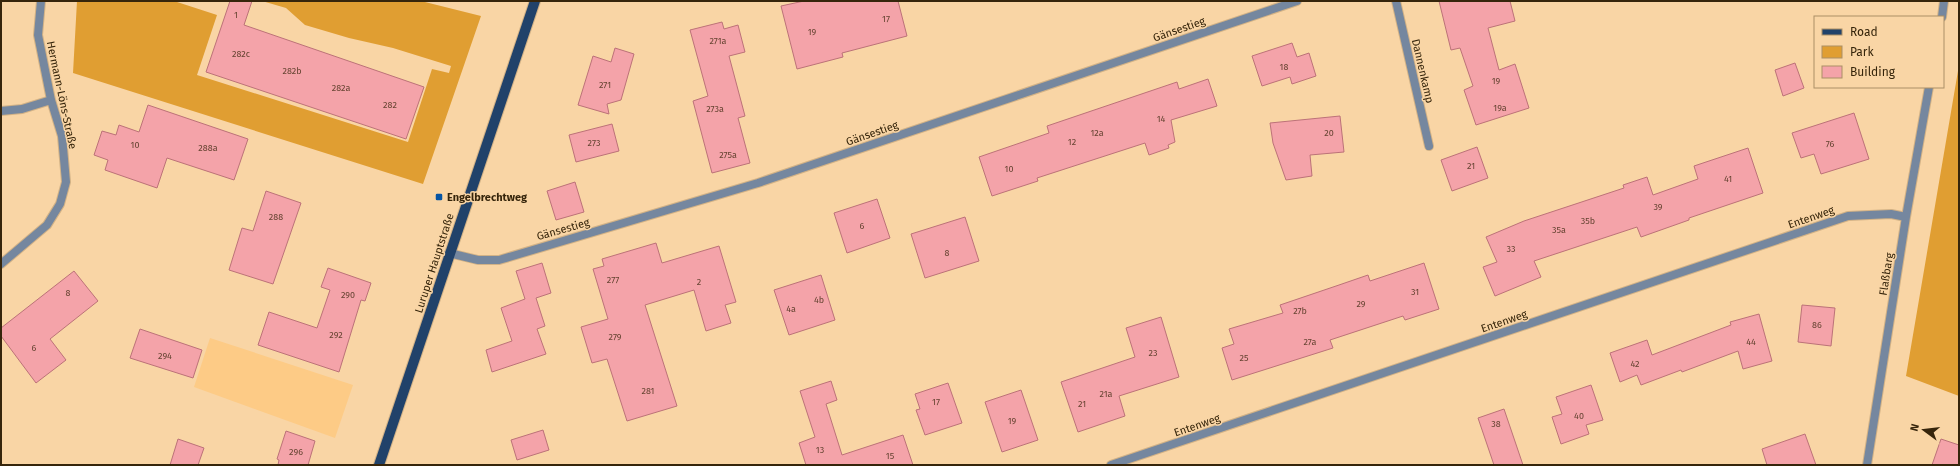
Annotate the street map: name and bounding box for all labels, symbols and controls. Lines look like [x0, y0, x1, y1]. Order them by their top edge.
house number: 1 [234, 10, 238, 20]
house number: 17 [882, 14, 890, 24]
street label: Gänsestieg [1151, 14, 1207, 44]
legend [1814, 16, 1944, 88]
text: Road [1850, 25, 1878, 39]
house number: 19 [808, 27, 817, 37]
house number: 271a [710, 36, 727, 46]
street label: Dannenkamp [1409, 38, 1436, 105]
street label: Hermann-Löns-Straße [44, 40, 79, 150]
text: Park [1850, 45, 1874, 59]
house number: 282c [232, 49, 251, 59]
house number: 18 [1280, 62, 1288, 72]
text: Building [1850, 65, 1896, 79]
house number: 282b [282, 66, 302, 76]
house number: 19 [1492, 76, 1501, 86]
house number: 271 [599, 80, 611, 90]
house number: 282a [332, 83, 350, 93]
house number: 282 [383, 100, 397, 110]
house number: 19a [1493, 103, 1507, 113]
house number: 273a [706, 104, 724, 114]
house number: 14 [1157, 114, 1166, 124]
street label: Gänsestieg [844, 118, 900, 148]
house number: 12a [1090, 128, 1104, 138]
house number: 20 [1324, 128, 1334, 138]
house number: 12 [1068, 137, 1076, 147]
house number: 273 [588, 138, 600, 148]
house number: 76 [1826, 139, 1834, 149]
house number: 10 [131, 140, 139, 150]
house number: 288a [198, 143, 218, 153]
house number: 275a [719, 150, 737, 160]
house number: 21 [1467, 161, 1475, 171]
house number: 10 [1005, 164, 1013, 174]
house number: 41 [1724, 174, 1732, 184]
place label: Engelbrechtweg [447, 191, 528, 204]
marker: Engelbrechtweg [434, 192, 444, 202]
house number: 39 [1653, 202, 1663, 212]
street label: Entenweg [1786, 203, 1836, 231]
house number: 288 [269, 212, 283, 222]
street label: Luruper Hauptstraße [412, 212, 457, 315]
street label: Gänsestieg [535, 216, 591, 243]
house number: 35b [1581, 216, 1595, 226]
house number: 6 [860, 221, 865, 231]
house number: 35a [1552, 225, 1566, 235]
house number: 33 [1507, 244, 1515, 254]
house number: 8 [945, 248, 950, 258]
street label: Flaßbarg [1877, 251, 1896, 296]
house number: 277 [607, 275, 619, 285]
house number: 2 [697, 277, 701, 287]
house number: 31 [1411, 287, 1419, 297]
house number: 8 [66, 288, 71, 298]
house number: 290 [341, 290, 355, 300]
house number: 4b [814, 295, 824, 305]
house number: 29 [1356, 299, 1366, 309]
house number: 4a [786, 304, 796, 314]
house number: 27b [1293, 306, 1307, 316]
street label: Entenweg [1479, 307, 1529, 335]
house number: 86 [1812, 320, 1822, 330]
house number: 292 [329, 330, 343, 340]
house number: 279 [609, 332, 622, 342]
house number: 27a [1304, 337, 1317, 347]
house number: 44 [1746, 337, 1756, 347]
house number: 6 [32, 343, 37, 353]
house number: 23 [1149, 348, 1157, 358]
house number: 294 [158, 351, 172, 361]
house number: 25 [1240, 353, 1249, 363]
house number: 42 [1630, 359, 1640, 369]
house number: 281 [641, 386, 655, 396]
house number: 21a [1099, 389, 1113, 399]
house number: 17 [932, 397, 940, 407]
house number: 21 [1078, 399, 1086, 409]
north arrow [1904, 410, 1944, 450]
street label: Entenweg [1172, 411, 1222, 439]
house number: 40 [1574, 411, 1584, 421]
house number: 19 [1008, 416, 1017, 426]
house number: 38 [1491, 419, 1501, 429]
text: N [1908, 422, 1922, 433]
house number: 13 [816, 445, 824, 455]
house number: 296 [289, 447, 303, 457]
house number: 15 [886, 451, 895, 461]

